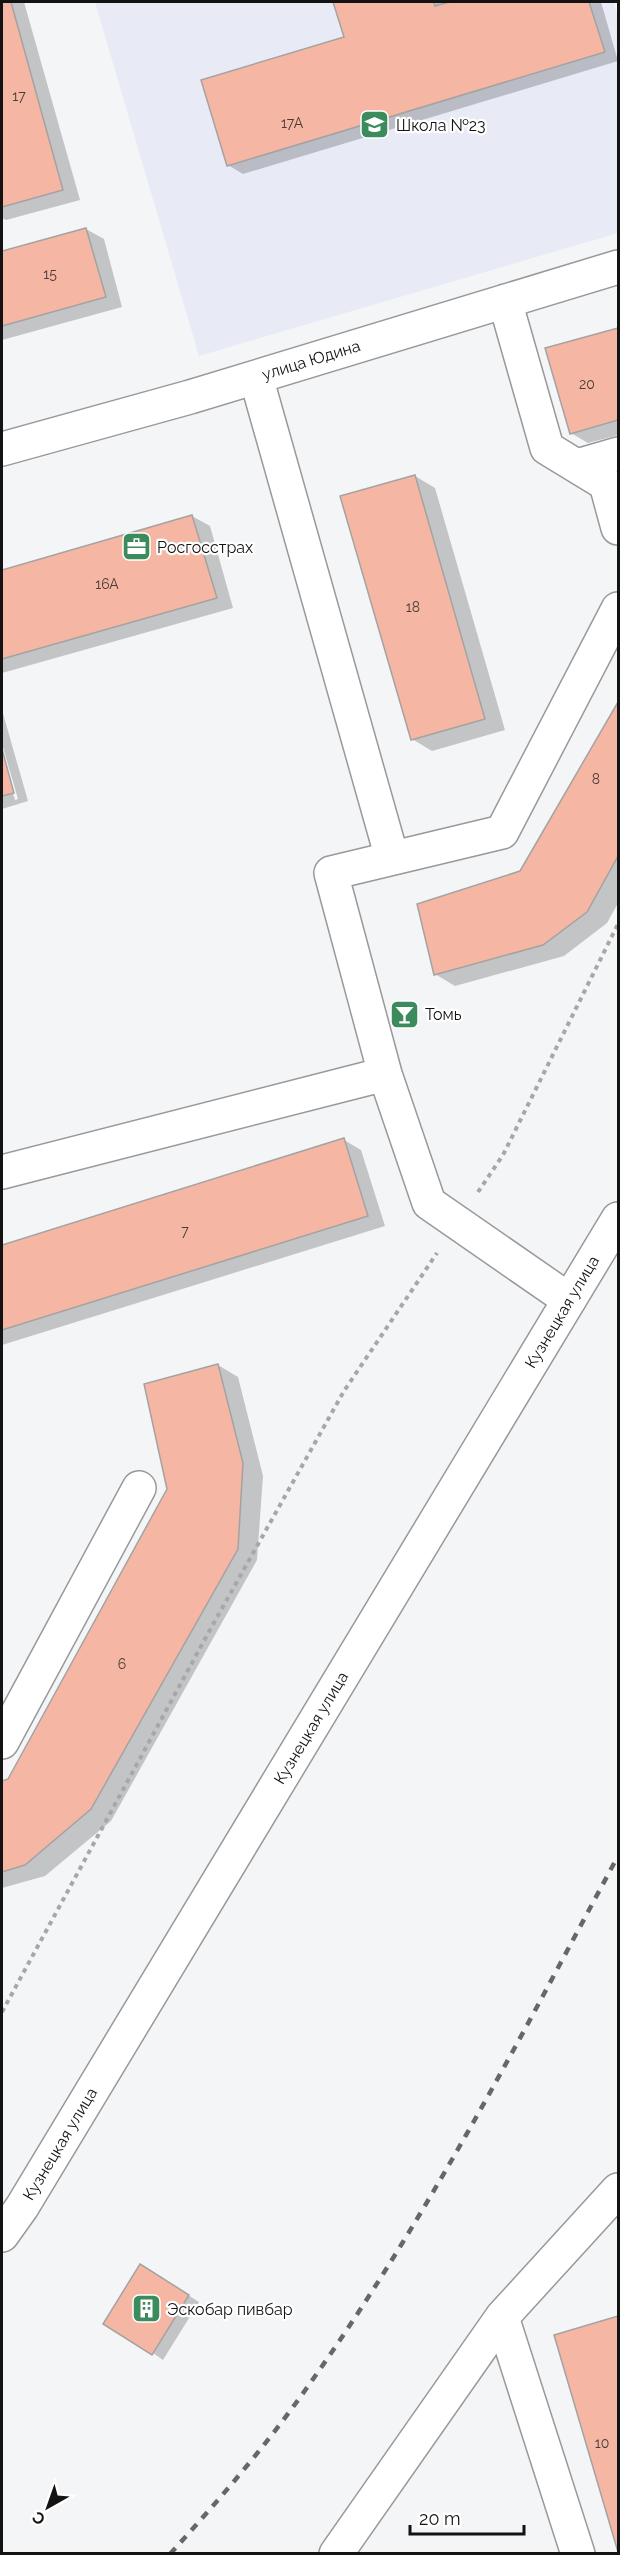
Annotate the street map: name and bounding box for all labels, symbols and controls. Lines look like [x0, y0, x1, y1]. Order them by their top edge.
house number: 17 [12, 88, 26, 104]
school or university icon: Школа №23 [359, 109, 391, 141]
house number: 17А [281, 115, 304, 131]
place label: Школа №23 [396, 116, 486, 135]
house number: 15 [43, 266, 57, 282]
street label: улица Юдина [260, 336, 362, 384]
house number: 20 [579, 376, 595, 392]
office icon: Росгосстрах [120, 531, 152, 563]
place label: Росгосстрах [157, 538, 253, 557]
house number: 16А [95, 576, 119, 592]
house number: 18 [406, 599, 420, 615]
house number: 8 [592, 771, 600, 787]
bar icon: Томь [388, 998, 420, 1030]
place label: Томь [425, 1005, 462, 1024]
house number: 7 [181, 1223, 189, 1239]
street label: Кузнецкая улица [521, 1252, 603, 1372]
house number: 6 [118, 1656, 126, 1672]
street label: Кузнецкая улица [270, 1668, 352, 1788]
street label: Кузнецкая улица [19, 2084, 101, 2204]
building icon: Эскобар пивбар [130, 2293, 162, 2325]
place label: Эскобар пивбар [167, 2300, 293, 2319]
house number: 10 [595, 2435, 609, 2451]
north arrow [18, 2477, 78, 2537]
scale bar [410, 2498, 524, 2536]
text: С [28, 2507, 49, 2529]
text: 20 m [419, 2508, 461, 2529]

